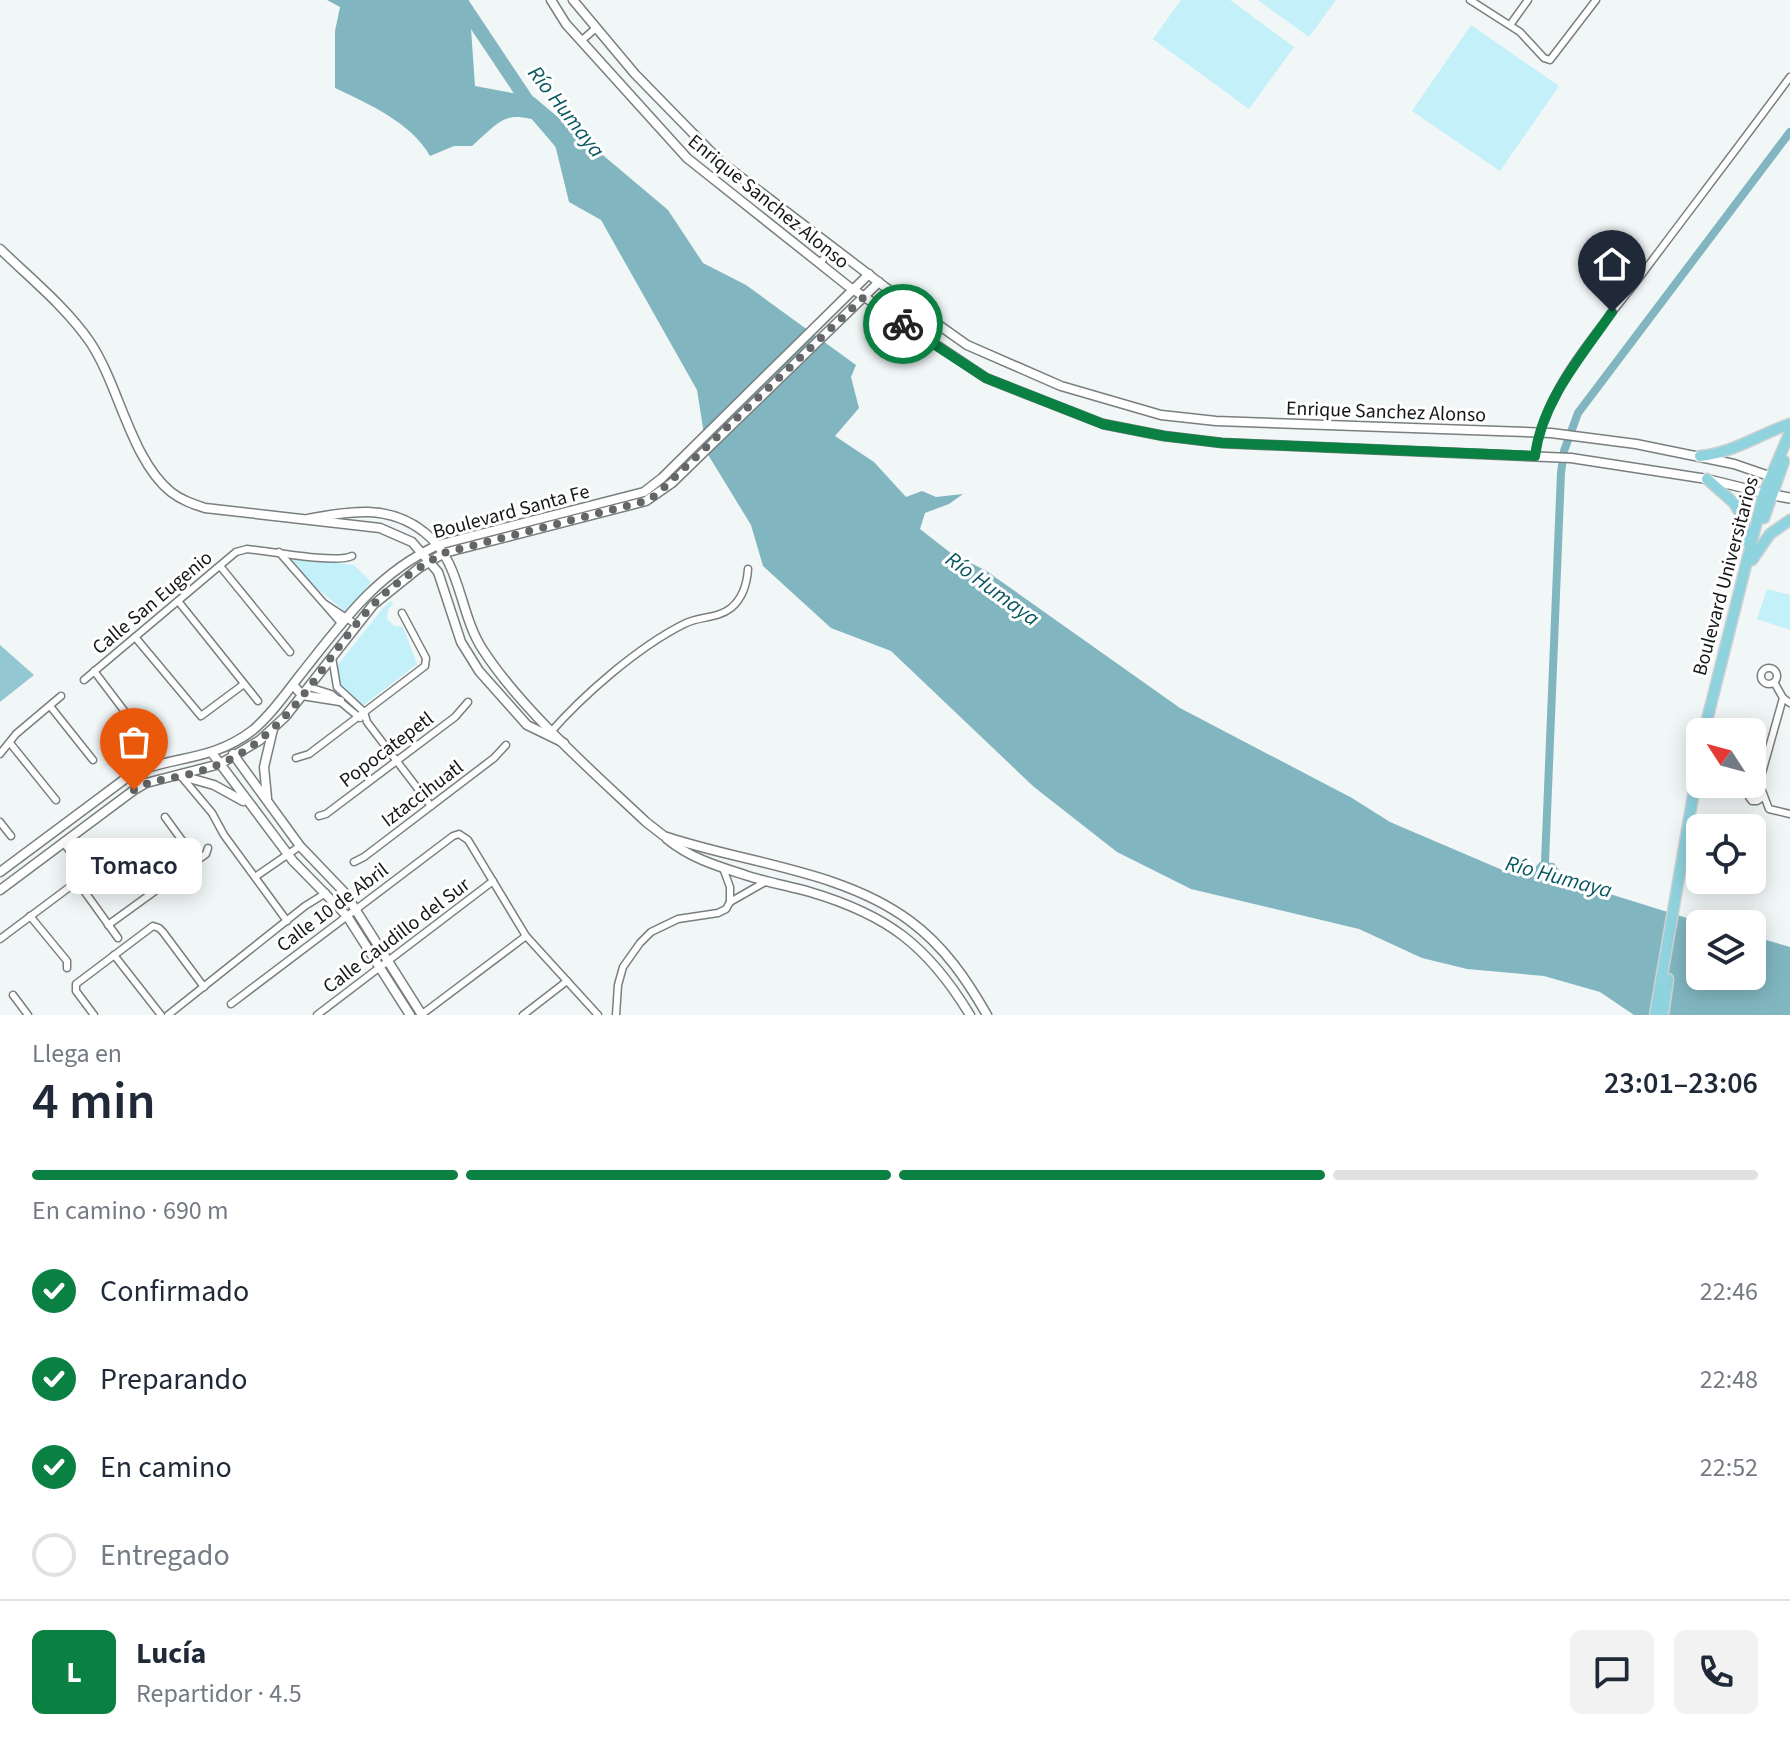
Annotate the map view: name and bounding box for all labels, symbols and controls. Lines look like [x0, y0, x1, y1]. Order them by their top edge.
water label: Río Humaya [520, 59, 613, 165]
street label: Enrique Sanchez Alonso [682, 128, 855, 276]
pin [1578, 230, 1646, 312]
icon: home [1590, 242, 1634, 286]
courier [863, 284, 943, 364]
icon: bike [881, 302, 925, 346]
street label: Enrique Sanchez Alonso [1285, 395, 1487, 429]
street label: Boulevard Universitarios [1686, 474, 1766, 679]
street label: Boulevard Santa Fe [430, 478, 593, 546]
street label: Calle San Eugenio [87, 544, 219, 661]
water label: Río Humaya [939, 544, 1046, 634]
street label: Popocatepetl [334, 705, 440, 795]
pin [100, 708, 168, 790]
north arrow [1686, 718, 1766, 798]
map controls [1686, 718, 1766, 990]
icon: bag [112, 720, 156, 764]
street label: Iztaccihuatl [376, 754, 469, 834]
button: locate [1686, 814, 1766, 894]
callout: Tomaco [66, 838, 202, 894]
text: Tomaco [90, 847, 178, 884]
water label: Río Humaya [1502, 847, 1616, 907]
street label: Calle 10 de Abril [271, 856, 394, 959]
street label: Calle Caudillo del Sur [317, 871, 476, 1000]
button: layers [1686, 910, 1766, 990]
text: Llega en [32, 1035, 122, 1072]
text: 23:01–23:06 [1604, 1062, 1758, 1105]
text: 4 min [32, 1065, 156, 1139]
text: En camino · 690 m [32, 1192, 228, 1229]
icon: check [32, 1269, 76, 1313]
text: Confirmado [100, 1270, 249, 1313]
text: 22:46 [1700, 1273, 1758, 1310]
icon: check [32, 1357, 76, 1401]
text: Preparando [100, 1358, 247, 1401]
text: 22:48 [1700, 1361, 1758, 1398]
icon: check [32, 1445, 76, 1489]
text: En camino [100, 1446, 232, 1489]
text: 22:52 [1700, 1449, 1758, 1486]
text: Entregado [100, 1534, 230, 1577]
button: chat [1570, 1630, 1654, 1714]
button: phone [1674, 1630, 1758, 1714]
text: Lucía [136, 1632, 206, 1675]
text: L [66, 1651, 82, 1694]
text: Repartidor · 4.5 [136, 1675, 302, 1712]

